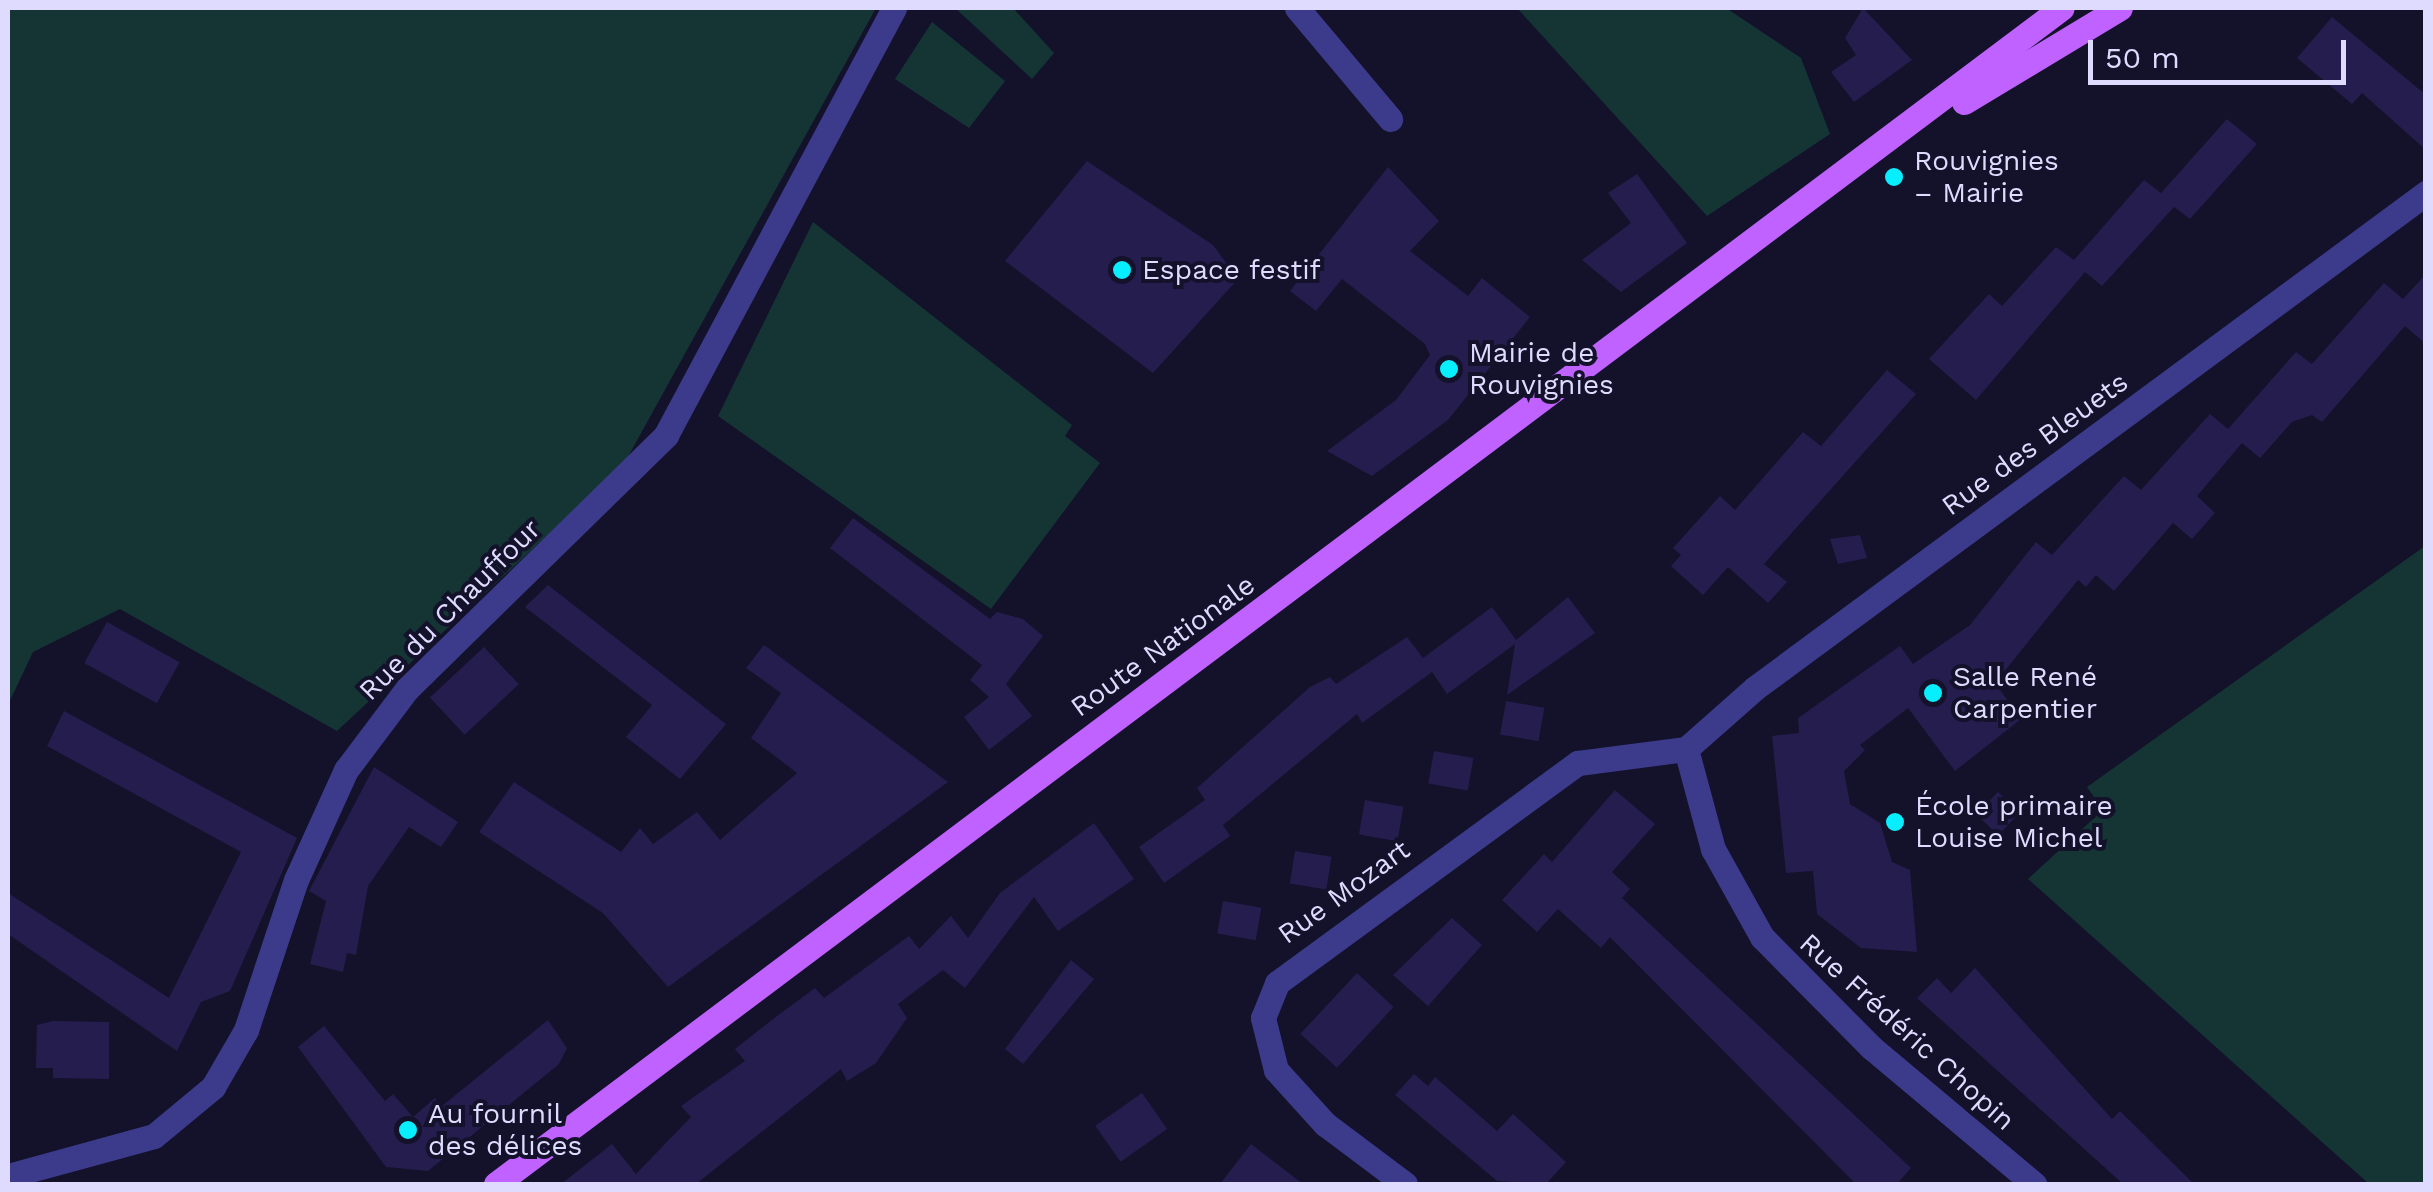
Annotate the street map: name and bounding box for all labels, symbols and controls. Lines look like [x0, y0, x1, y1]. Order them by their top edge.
scale bar [2093, 20, 2350, 82]
text: 50 m [2105, 40, 2180, 75]
place label: Rouvignies – Mairie [1914, 144, 2059, 210]
marker: Rouvignies – Mairie [1883, 166, 1905, 188]
place label: Espace festif [1142, 253, 1321, 287]
marker: Espace festif [1111, 259, 1133, 281]
place label: Mairie de Rouvignies [1469, 336, 1614, 402]
marker: Mairie de Rouvignies [1438, 358, 1460, 380]
street label: Rue des Bleuets [1935, 365, 2135, 523]
street label: Rue du Chauffour [352, 512, 548, 708]
street label: Route Nationale [1064, 568, 1262, 724]
place label: Salle René Carpentier [1953, 660, 2097, 726]
marker: Salle René Carpentier [1922, 682, 1944, 704]
place label: École primaire Louise Michel [1915, 789, 2113, 855]
marker: École primaire Louise Michel [1884, 811, 1906, 833]
street label: Rue Mozart [1272, 833, 1416, 951]
street label: Rue Frédéric Chopin [1793, 927, 2021, 1137]
place label: Au fournil des délices [428, 1097, 582, 1163]
marker: Au fournil des délices [397, 1119, 419, 1141]

